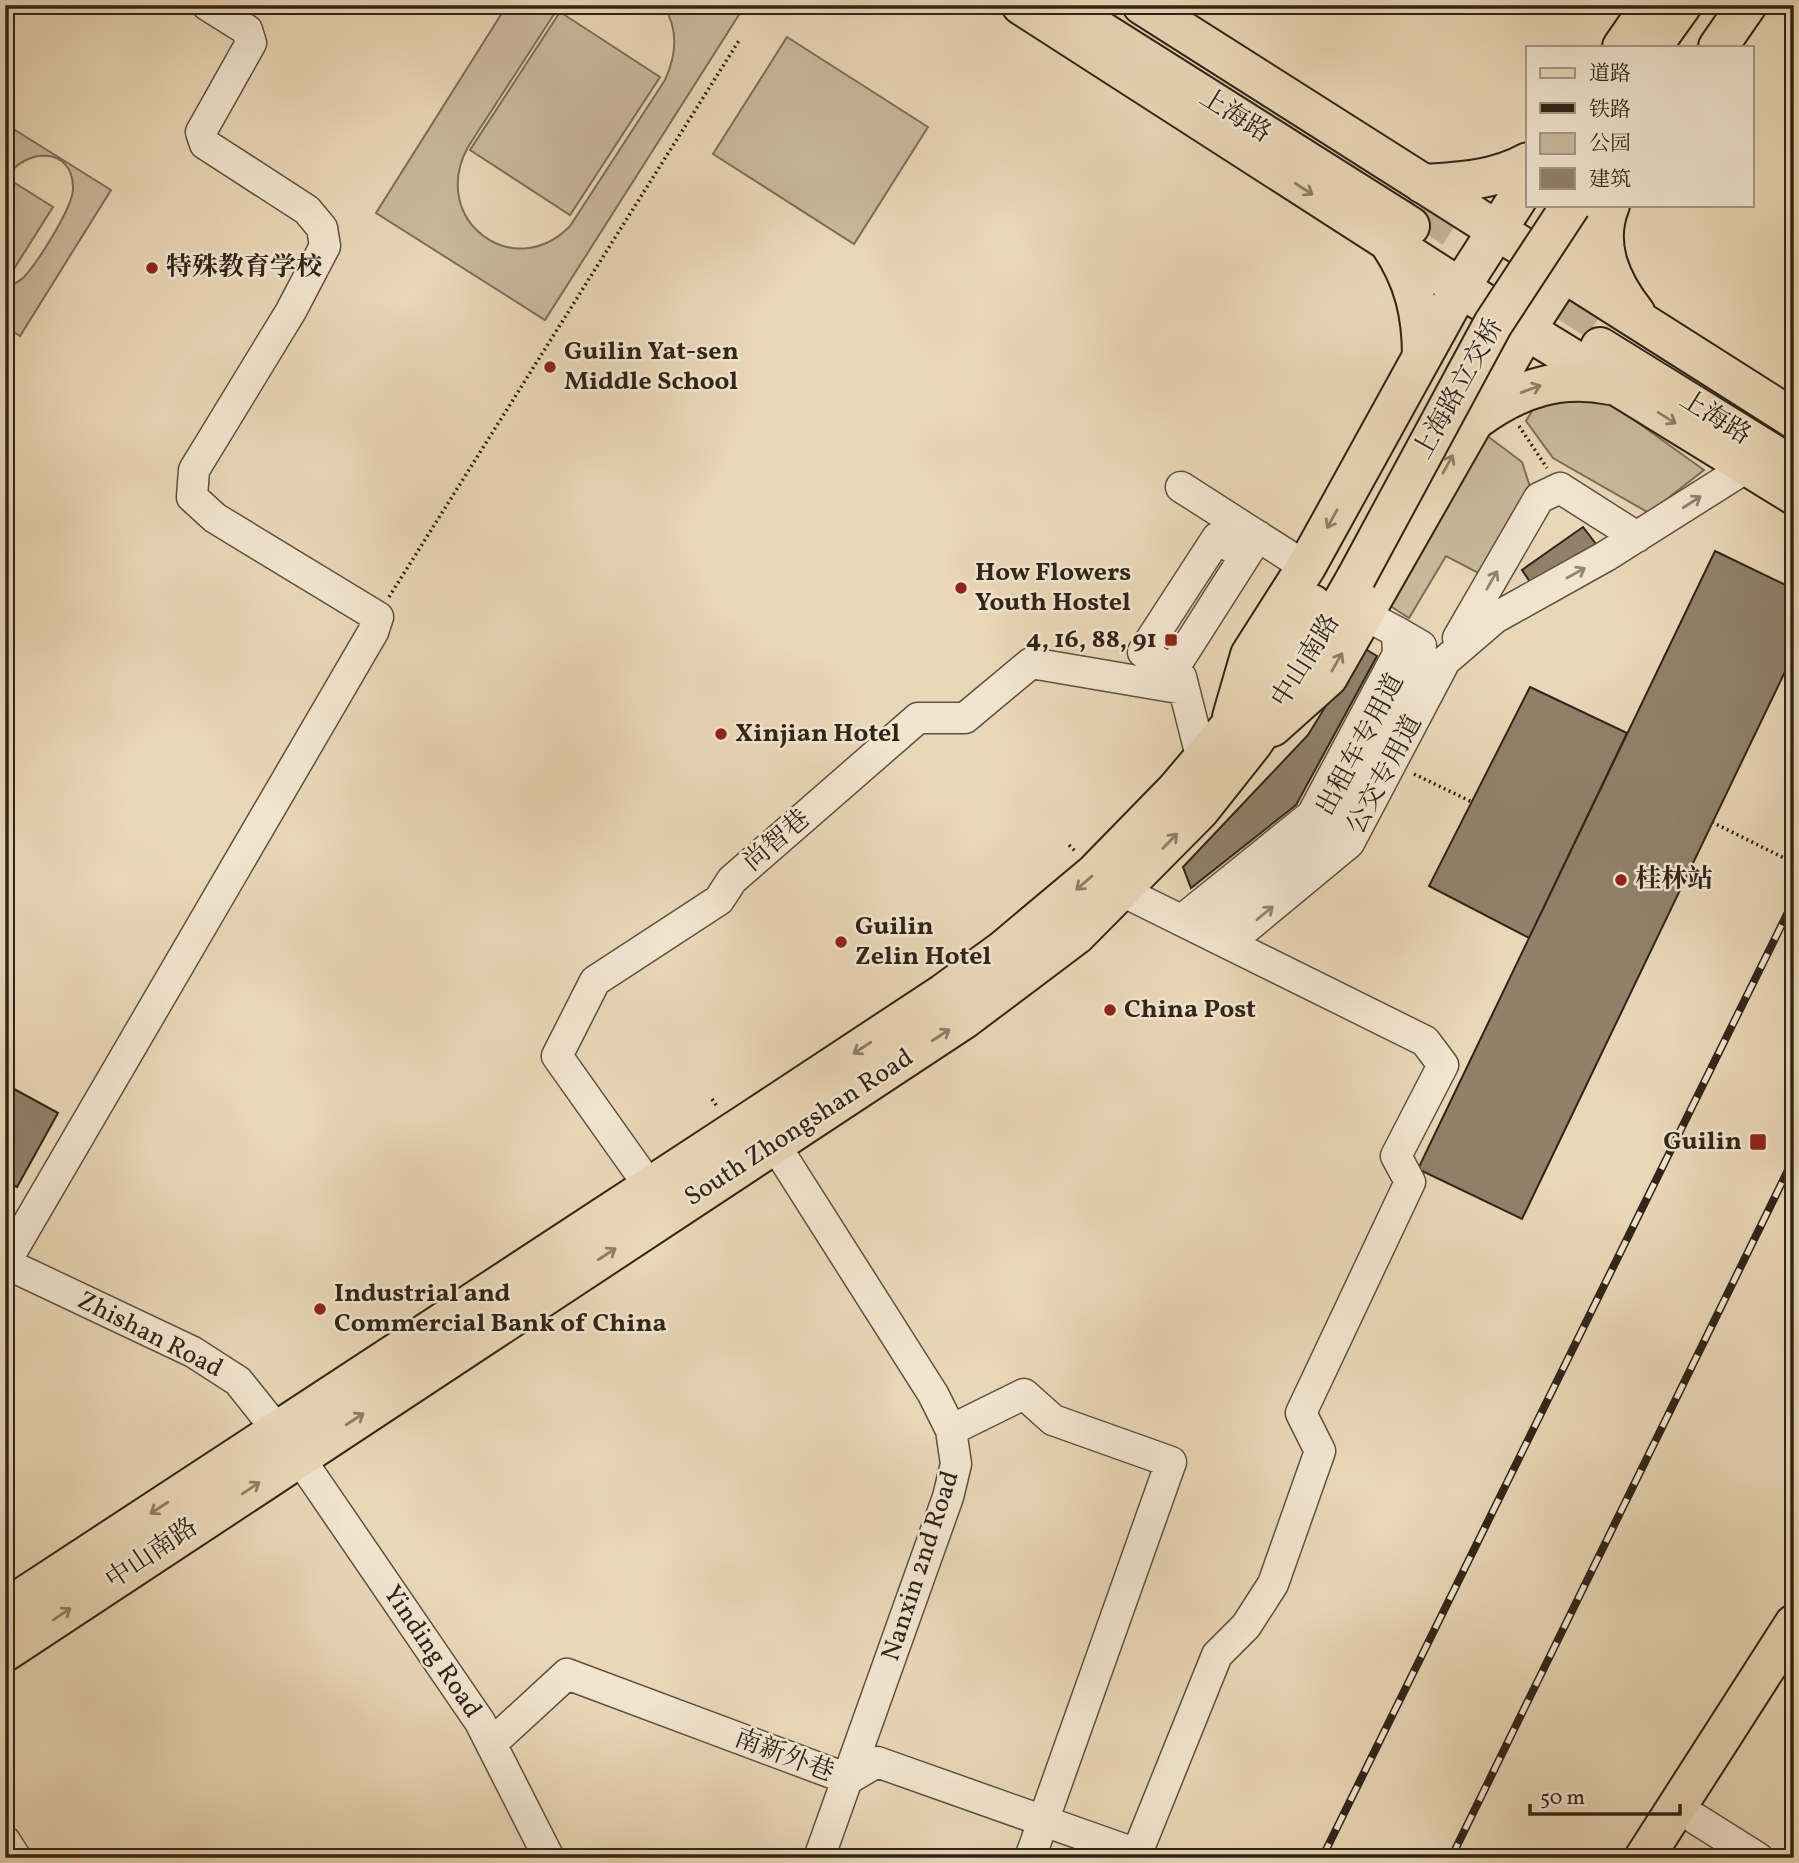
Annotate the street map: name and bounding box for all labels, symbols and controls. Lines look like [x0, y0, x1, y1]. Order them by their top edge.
legend [1526, 46, 1754, 206]
text: 道路 [1589, 60, 1631, 89]
street label: 上海路 [1192, 80, 1278, 152]
text: 铁路 [1589, 96, 1631, 125]
text: 公园 [1589, 130, 1631, 159]
text: 建筑 [1589, 166, 1631, 195]
one-way arrow [1294, 182, 1314, 196]
place label: 特殊教育学校 [166, 250, 322, 286]
marker: 特殊教育学校 [144, 260, 160, 276]
street label: 上海路立交桥 [1405, 312, 1513, 466]
place label: Guilin Yat-sen Middle School [564, 334, 739, 400]
marker: Guilin Yat-sen Middle School [542, 359, 558, 375]
one-way arrow [1520, 382, 1542, 394]
street label: 上海路 [1672, 382, 1758, 454]
one-way arrow [1657, 411, 1677, 425]
one-way arrow [1441, 454, 1455, 474]
one-way arrow [1682, 495, 1701, 510]
one-way arrow [1325, 509, 1339, 529]
place label: How Flowers Youth Hostel [975, 555, 1131, 621]
one-way arrow [1566, 566, 1586, 580]
one-way arrow [1485, 571, 1499, 591]
marker: How Flowers Youth Hostel [953, 580, 969, 596]
street label: 中山南路 [1263, 607, 1349, 715]
place label: 4, 16, 88, 91 [1026, 622, 1157, 658]
marker: 4, 16, 88, 91 [1163, 632, 1179, 648]
one-way arrow [1330, 653, 1344, 673]
street label: 出租车专用道 [1308, 668, 1414, 822]
street label: 公交专用道 [1339, 709, 1431, 841]
place label: Xinjian Hotel [735, 716, 900, 752]
marker: Xinjian Hotel [713, 726, 729, 742]
street label: 尚智巷 [736, 802, 818, 880]
one-way arrow [1161, 833, 1178, 850]
place label: 桂林站 [1635, 862, 1713, 898]
marker: 桂林站 [1613, 872, 1629, 888]
one-way arrow [1075, 875, 1093, 891]
one-way arrow [1256, 905, 1274, 921]
place label: Guilin Zelin Hotel [855, 909, 991, 975]
marker: Guilin Zelin Hotel [833, 934, 849, 950]
place label: China Post [1124, 992, 1256, 1028]
marker: China Post [1102, 1002, 1118, 1018]
one-way arrow [931, 1028, 950, 1042]
street label: South Zhongshan Road [678, 1040, 920, 1216]
one-way arrow [853, 1040, 872, 1055]
place label: Guilin [1663, 1124, 1742, 1160]
marker: Guilin [1748, 1132, 1768, 1152]
one-way arrow [597, 1247, 616, 1261]
place label: Industrial and Commercial Bank of China [334, 1276, 667, 1342]
street label: Zhishan Road [71, 1283, 229, 1387]
marker: Industrial and Commercial Bank of China [312, 1301, 328, 1317]
one-way arrow [345, 1412, 365, 1426]
street label: Nanxin 2nd Road [873, 1466, 969, 1666]
one-way arrow [241, 1480, 260, 1495]
one-way arrow [150, 1501, 169, 1516]
street label: 中山南路 [99, 1510, 205, 1598]
street label: Yinding Road [374, 1578, 490, 1726]
one-way arrow [52, 1607, 71, 1621]
street label: 南新外巷 [729, 1721, 839, 1791]
scale bar [1530, 1772, 1680, 1816]
text: 50 m [1540, 1784, 1585, 1813]

